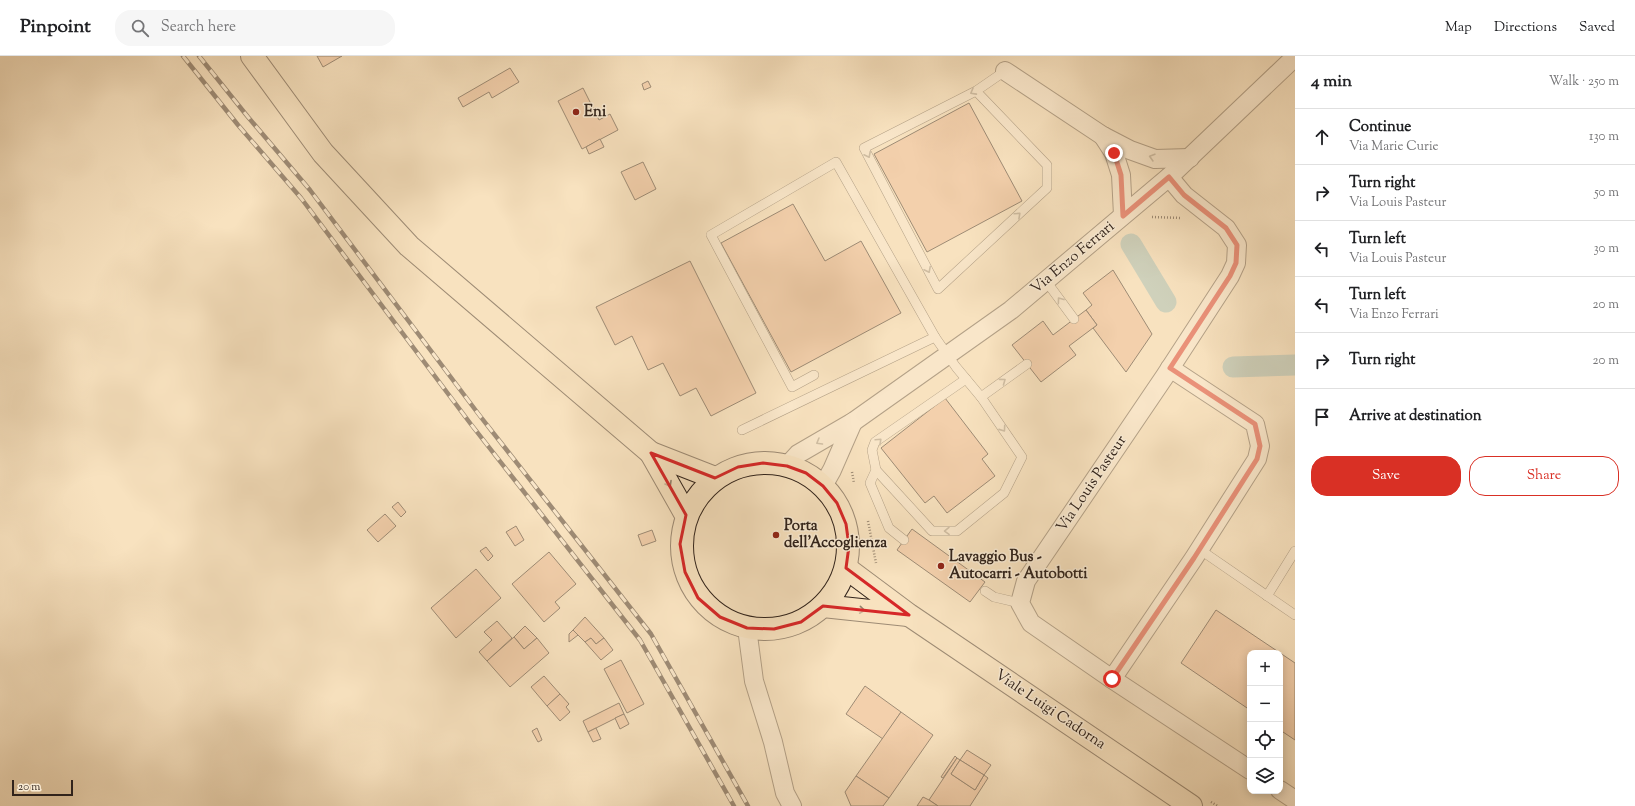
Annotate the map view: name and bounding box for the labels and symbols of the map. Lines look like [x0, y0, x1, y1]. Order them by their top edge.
one-way arrow [969, 87, 977, 95]
place label: Eni [584, 102, 607, 123]
marker: Eni [571, 107, 581, 117]
route end [1105, 144, 1123, 162]
one-way arrow [863, 151, 871, 158]
one-way arrow [1148, 153, 1155, 162]
one-way arrow [1013, 213, 1021, 220]
street label: Via Enzo Ferrari [1027, 217, 1119, 299]
one-way arrow [923, 266, 931, 274]
one-way arrow [1057, 297, 1065, 304]
one-way arrow [998, 379, 1005, 386]
one-way arrow [998, 425, 1005, 432]
street label: Via Louis Pasteur [1052, 431, 1132, 536]
one-way arrow [816, 437, 823, 444]
one-way arrow [874, 438, 882, 445]
one-way arrow [664, 480, 671, 487]
place label: Porta dell'Accoglienza [784, 516, 887, 554]
one-way arrow [944, 527, 950, 535]
marker: Porta dell'Accoglienza [771, 530, 781, 540]
place label: Lavaggio Bus - Autocarri - Autobotti [949, 547, 1088, 585]
marker: Lavaggio Bus - Autocarri - Autobotti [936, 561, 946, 571]
one-way arrow [859, 606, 865, 615]
street label: Viale Luigi Cadorna [990, 665, 1110, 755]
route start [1103, 670, 1121, 688]
scale bar [12, 778, 73, 797]

